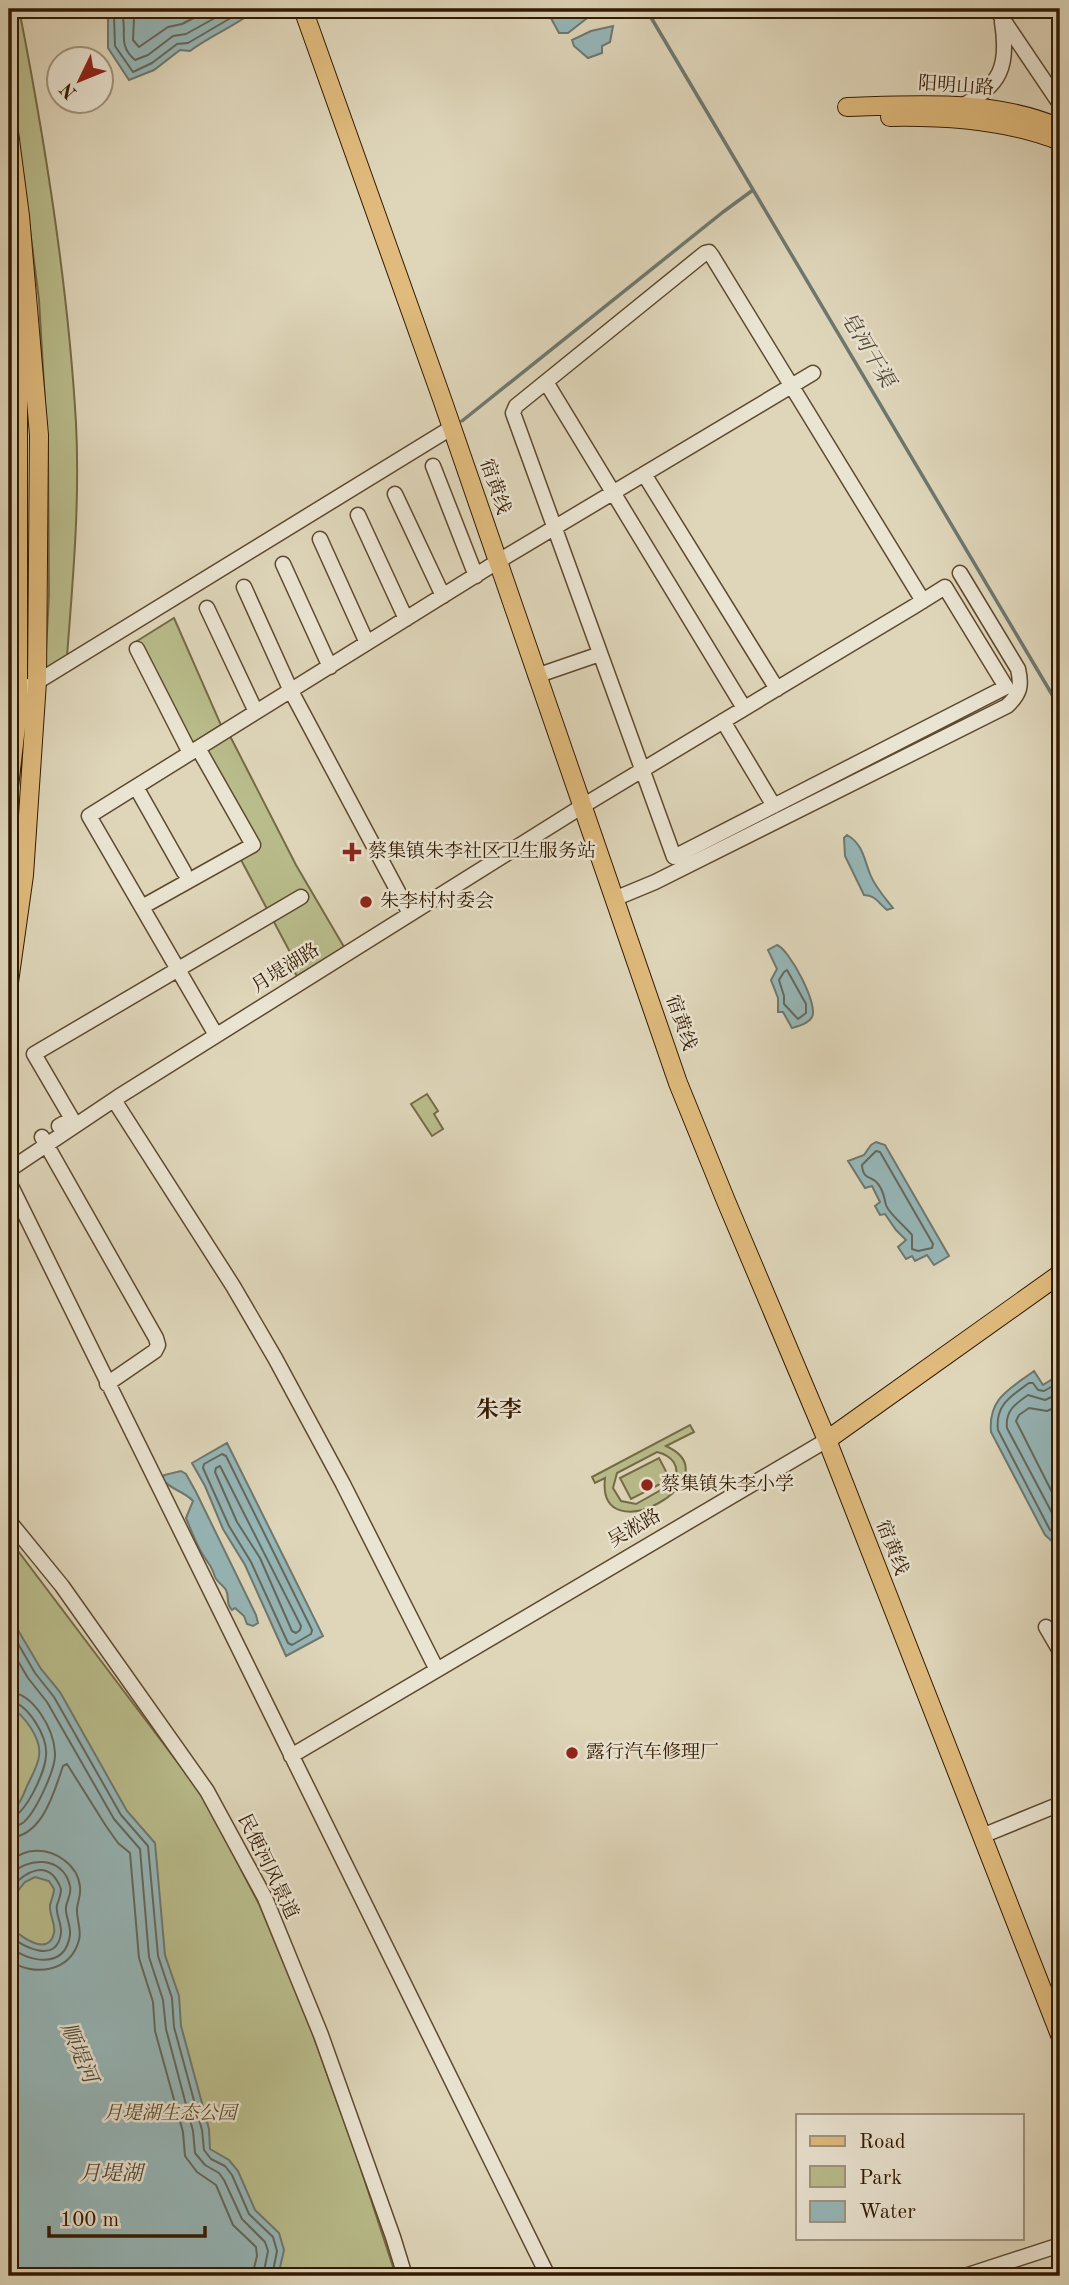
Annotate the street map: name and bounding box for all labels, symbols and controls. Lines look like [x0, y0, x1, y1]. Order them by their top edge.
north arrow [46, 46, 116, 116]
street label: 阳明山路 [917, 73, 995, 99]
text: N [57, 78, 81, 102]
water label: 皂河干渠 [836, 308, 901, 394]
street label: 宿黄线 [476, 456, 514, 517]
place label: 蔡集镇朱李社区卫生服务站 [368, 840, 596, 862]
marker: 蔡集镇朱李社区卫生服务站 [342, 842, 362, 862]
place label: 朱李村村委会 [380, 890, 494, 912]
marker: 朱李村村委会 [358, 894, 374, 910]
street label: 月堤湖路 [248, 939, 323, 997]
street label: 宿黄线 [662, 992, 700, 1053]
district label: 朱李 [476, 1397, 522, 1422]
place label: 蔡集镇朱李小学 [661, 1473, 794, 1495]
marker: 蔡集镇朱李小学 [639, 1477, 655, 1493]
street label: 吴淞路 [604, 1504, 664, 1551]
street label: 宿黄线 [872, 1517, 912, 1578]
place label: 露行汽车修理厂 [586, 1741, 719, 1763]
marker: 露行汽车修理厂 [564, 1745, 580, 1761]
street label: 民便河风景道 [233, 1810, 303, 1922]
water label: 顺堤河 [56, 2019, 103, 2090]
park label: 月堤湖生态公园 [103, 2103, 239, 2124]
legend [796, 2114, 1024, 2240]
text: Road [859, 2132, 906, 2153]
water label: 月堤湖 [80, 2162, 146, 2185]
text: Park [859, 2168, 902, 2189]
scale bar [49, 2194, 205, 2238]
text: Water [859, 2202, 916, 2223]
text: 100 m [60, 2210, 119, 2231]

